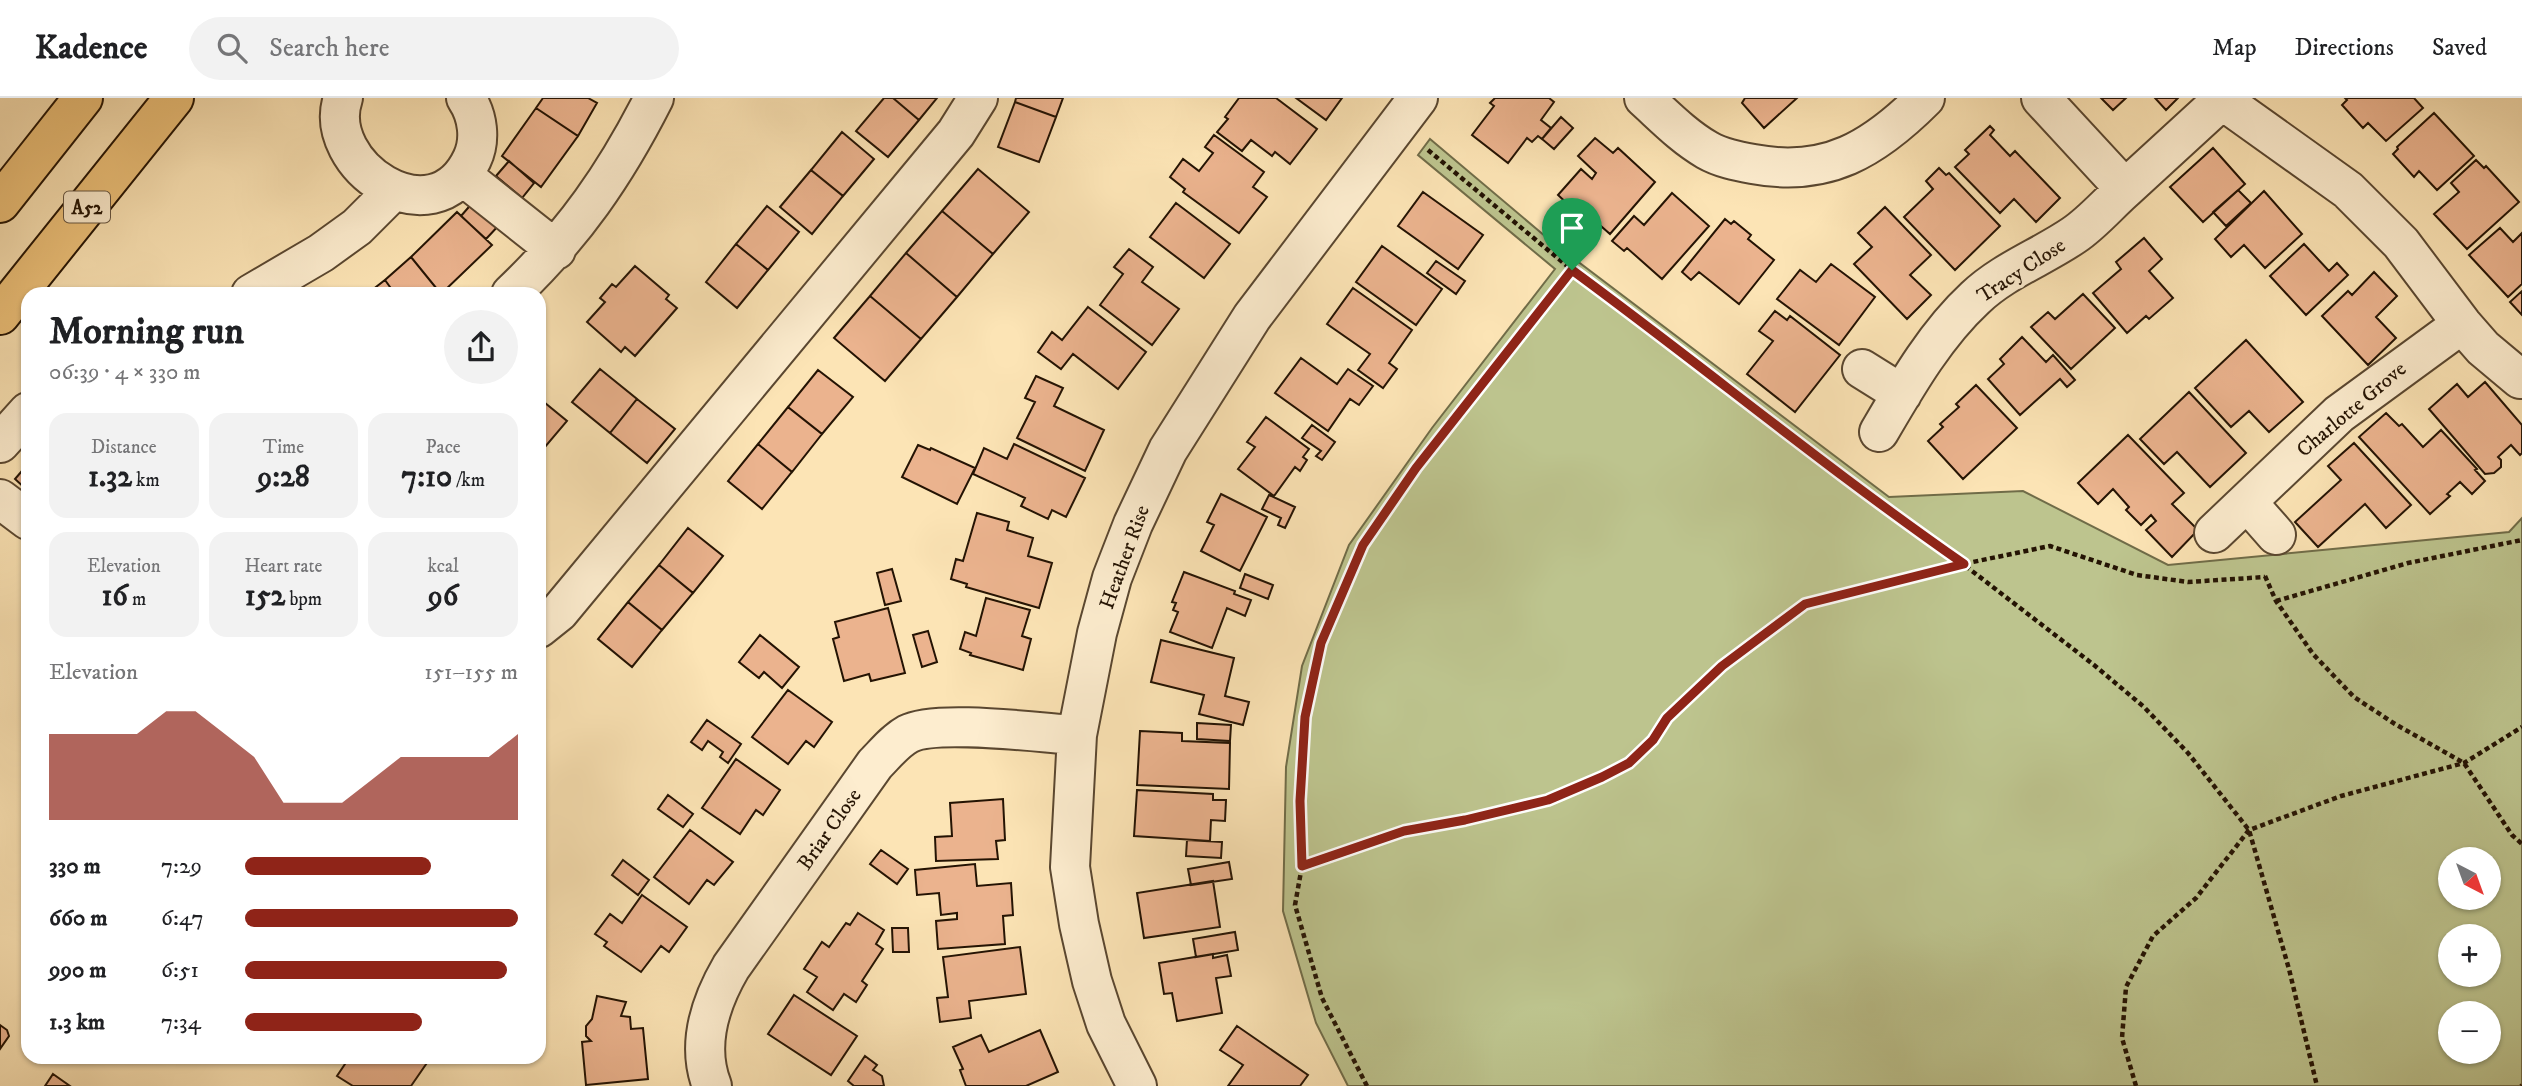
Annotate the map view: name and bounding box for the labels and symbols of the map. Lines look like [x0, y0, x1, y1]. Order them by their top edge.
road number: A52 [64, 192, 110, 222]
pin [1542, 198, 1602, 270]
street label: Tracy Close [1972, 233, 2071, 309]
street label: Charlotte Grove [2291, 356, 2412, 463]
street label: Heather Rise [1094, 502, 1156, 613]
street label: Briar Close [792, 783, 868, 875]
north arrow [2438, 847, 2501, 910]

